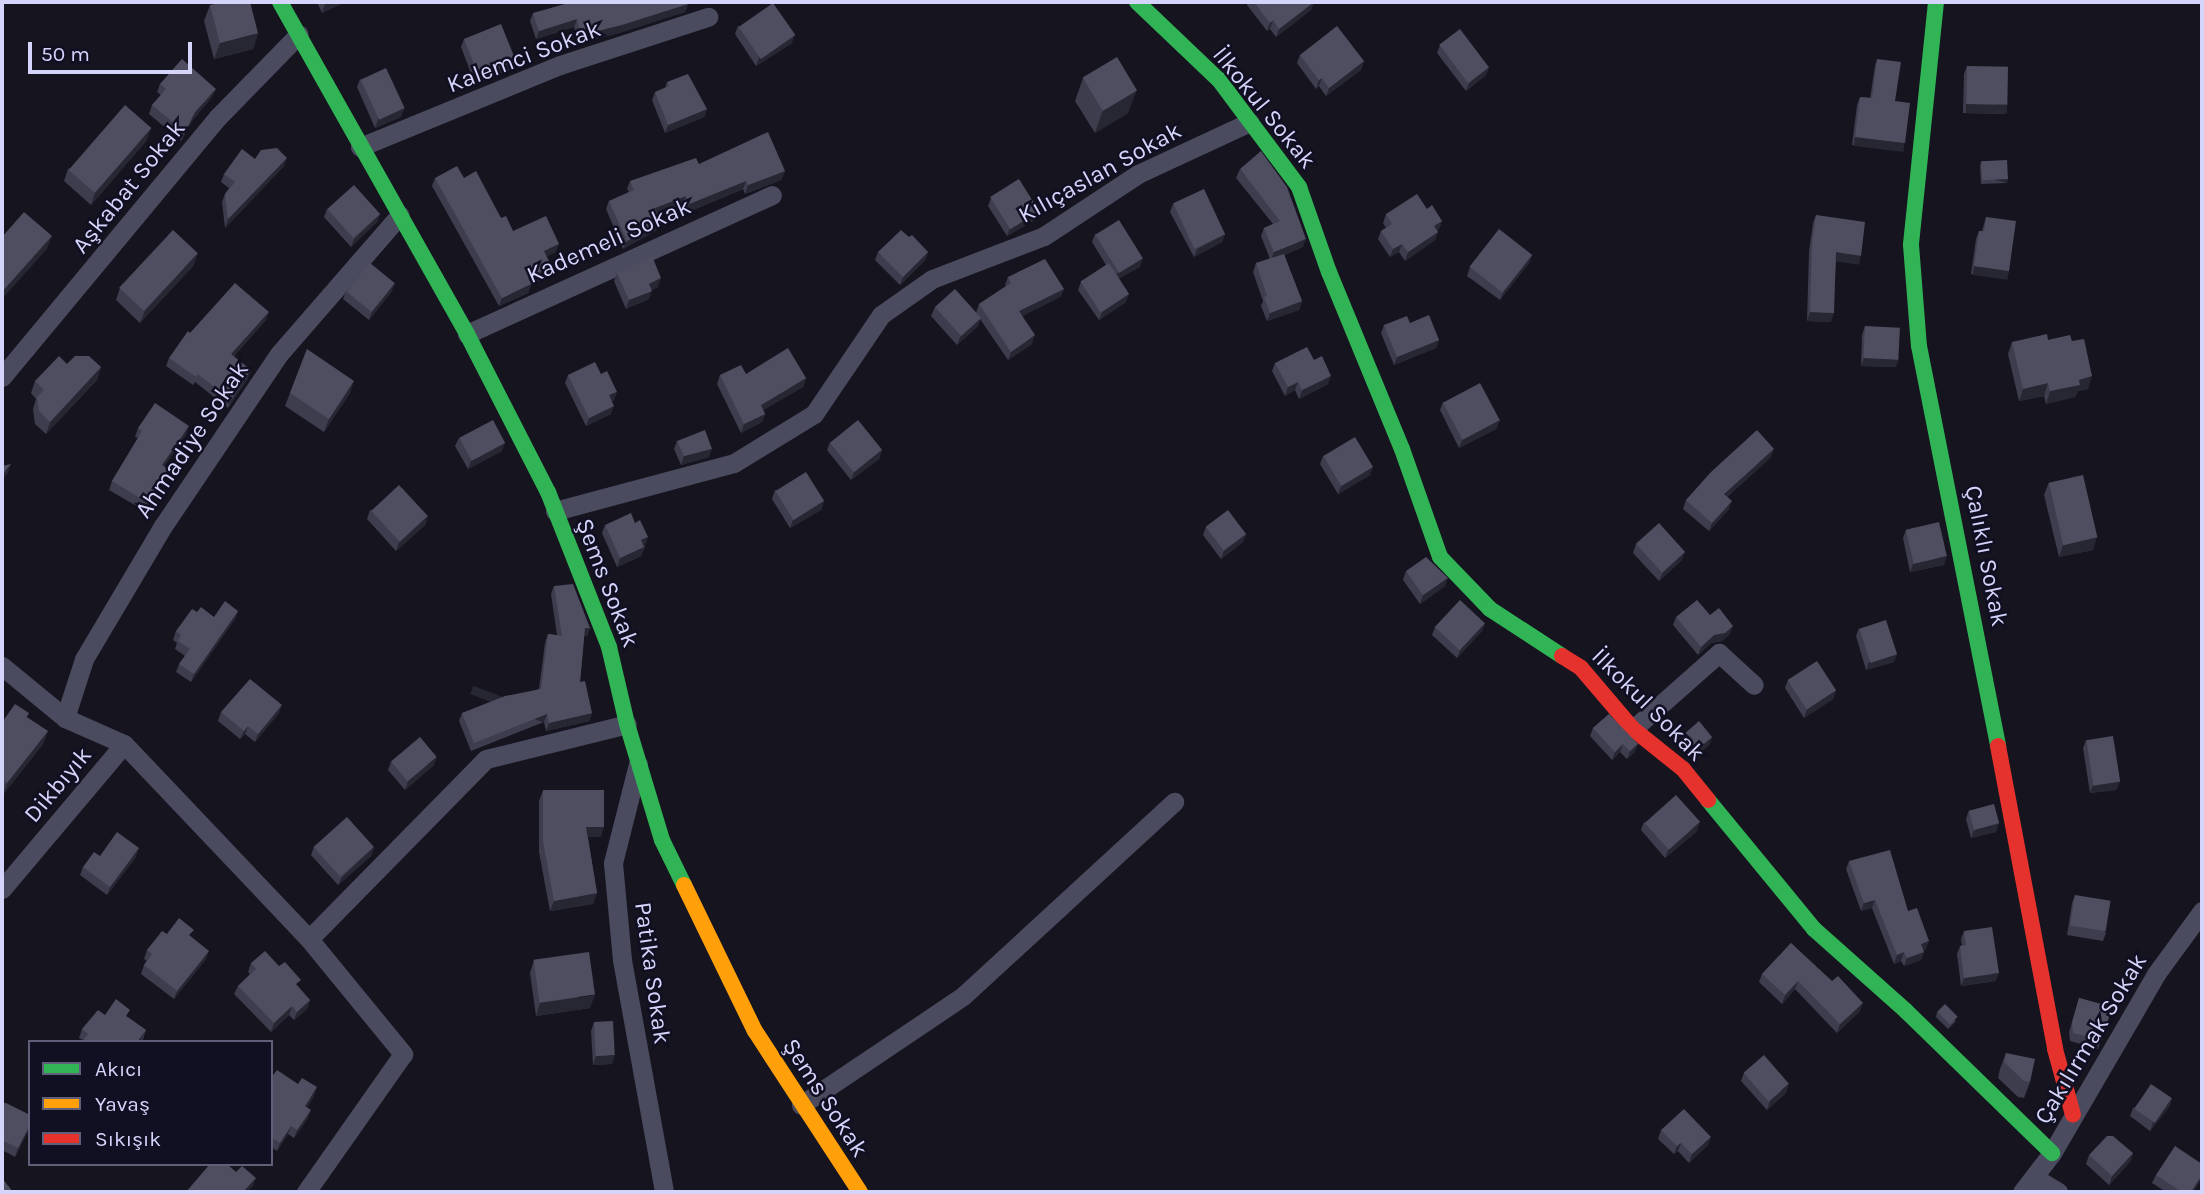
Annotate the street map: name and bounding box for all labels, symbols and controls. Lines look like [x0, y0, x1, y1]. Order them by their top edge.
street label: Kalemci Sokak [443, 14, 605, 100]
scale bar [32, 28, 196, 72]
street label: İlkokul Sokak [1206, 41, 1322, 175]
text: 50 m [41, 42, 90, 66]
street label: Aşkabat Sokak [66, 115, 192, 259]
street label: Kılıçaslan Sokak [1014, 116, 1186, 230]
street label: Kademeli Sokak [522, 192, 696, 290]
street label: Ahmadiye Sokak [129, 356, 255, 524]
street label: Çalıklı Sokak [1958, 483, 2014, 629]
street label: Şems Sokak [569, 515, 645, 651]
street label: İlkokul Sokak [1585, 642, 1711, 768]
street label: Dikbıyık [18, 741, 98, 829]
street label: Patika Sokak [628, 900, 676, 1046]
street label: Çakılırmak Sokak [2029, 948, 2153, 1130]
street label: Şems Sokak [776, 1033, 874, 1163]
legend [28, 1040, 273, 1166]
text: Akıcı [95, 1057, 142, 1081]
text: Yavaş [95, 1092, 150, 1116]
text: Sıkışık [95, 1127, 161, 1151]

